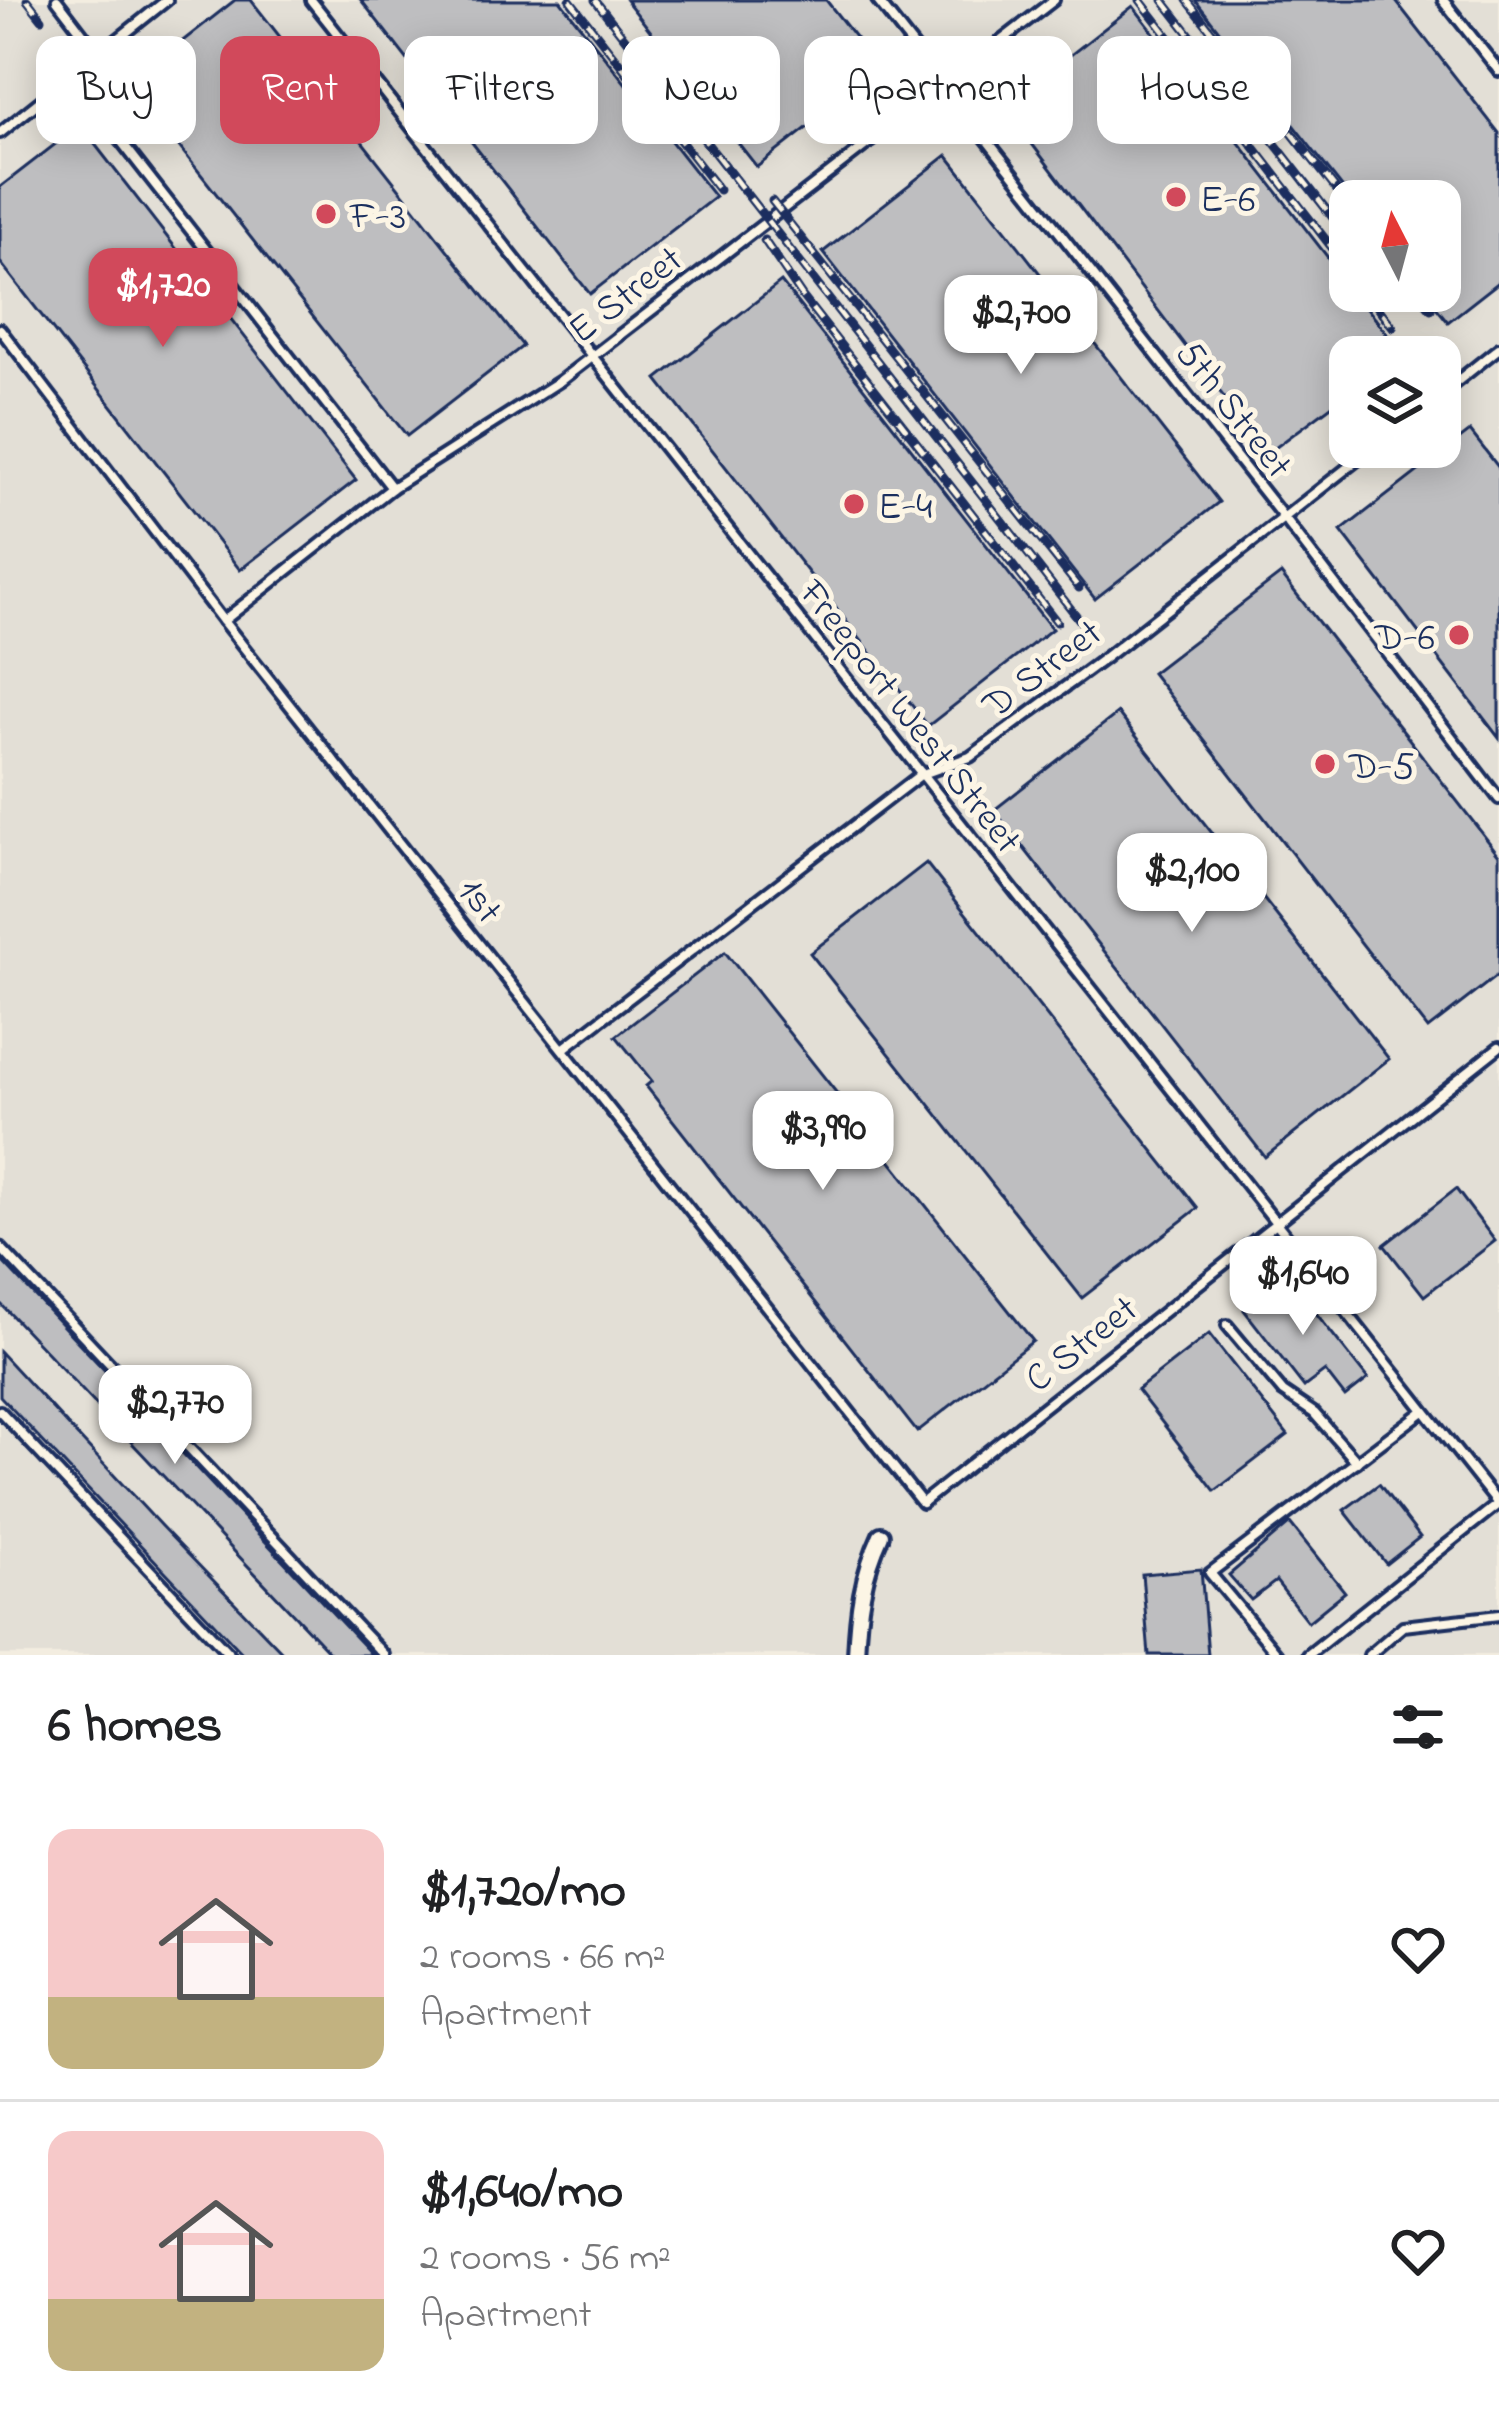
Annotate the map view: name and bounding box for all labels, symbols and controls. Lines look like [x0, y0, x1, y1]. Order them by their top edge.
chip: Buy [36, 36, 196, 144]
chip: Rent [220, 36, 380, 144]
chip: Filters [404, 36, 598, 144]
chip: New [622, 36, 780, 144]
chip: Apartment [804, 36, 1073, 144]
chip: House [1097, 36, 1291, 144]
place label: E-6 [1200, 173, 1255, 230]
north arrow [1329, 180, 1461, 312]
map controls [1329, 180, 1461, 468]
marker: E-6 [1163, 184, 1189, 210]
place label: F-3 [349, 190, 406, 247]
marker: F-3 [313, 201, 339, 227]
street label: E Street [557, 234, 696, 360]
pin: $1,720 [65, 248, 261, 350]
text: $1,720 [115, 258, 211, 315]
pin: $2,700 [923, 275, 1119, 377]
text: $2,700 [971, 285, 1071, 342]
street label: 5th Street [1160, 329, 1305, 492]
button: layers [1329, 336, 1461, 468]
place label: E-4 [878, 480, 932, 537]
marker: E-4 [841, 491, 867, 517]
street label: Freeport West Street [782, 568, 1034, 867]
street label: D Street [971, 607, 1115, 735]
place label: D-6 [1374, 611, 1435, 668]
marker: D-6 [1446, 622, 1472, 648]
place label: D-5 [1348, 740, 1415, 797]
marker: D-5 [1312, 751, 1338, 777]
pin: $2,100 [1094, 833, 1290, 935]
text: $2,100 [1144, 843, 1240, 900]
street label: 1st [442, 866, 515, 937]
pin: $3,990 [725, 1091, 921, 1193]
text: $3,990 [780, 1101, 866, 1158]
pin: $1,640 [1205, 1236, 1401, 1338]
text: $1,640 [1257, 1246, 1349, 1303]
street label: C Street [1014, 1283, 1151, 1408]
pin: $2,770 [77, 1365, 273, 1467]
text: $2,770 [126, 1375, 224, 1432]
text: 6 homes [48, 1690, 222, 1765]
icon: filters [1385, 1694, 1451, 1760]
text: $1,720/mo [420, 1855, 626, 1930]
icon: home [144, 1877, 288, 2021]
icon: heart [1385, 1916, 1451, 1982]
text: 2 rooms · 66 m² [420, 1930, 666, 1987]
text: Apartment [420, 1987, 592, 2044]
text: $1,640/mo [420, 2156, 623, 2231]
icon: home [144, 2179, 288, 2323]
icon: heart [1385, 2218, 1451, 2284]
text: 2 rooms · 56 m² [420, 2231, 671, 2288]
text: Apartment [420, 2288, 592, 2345]

